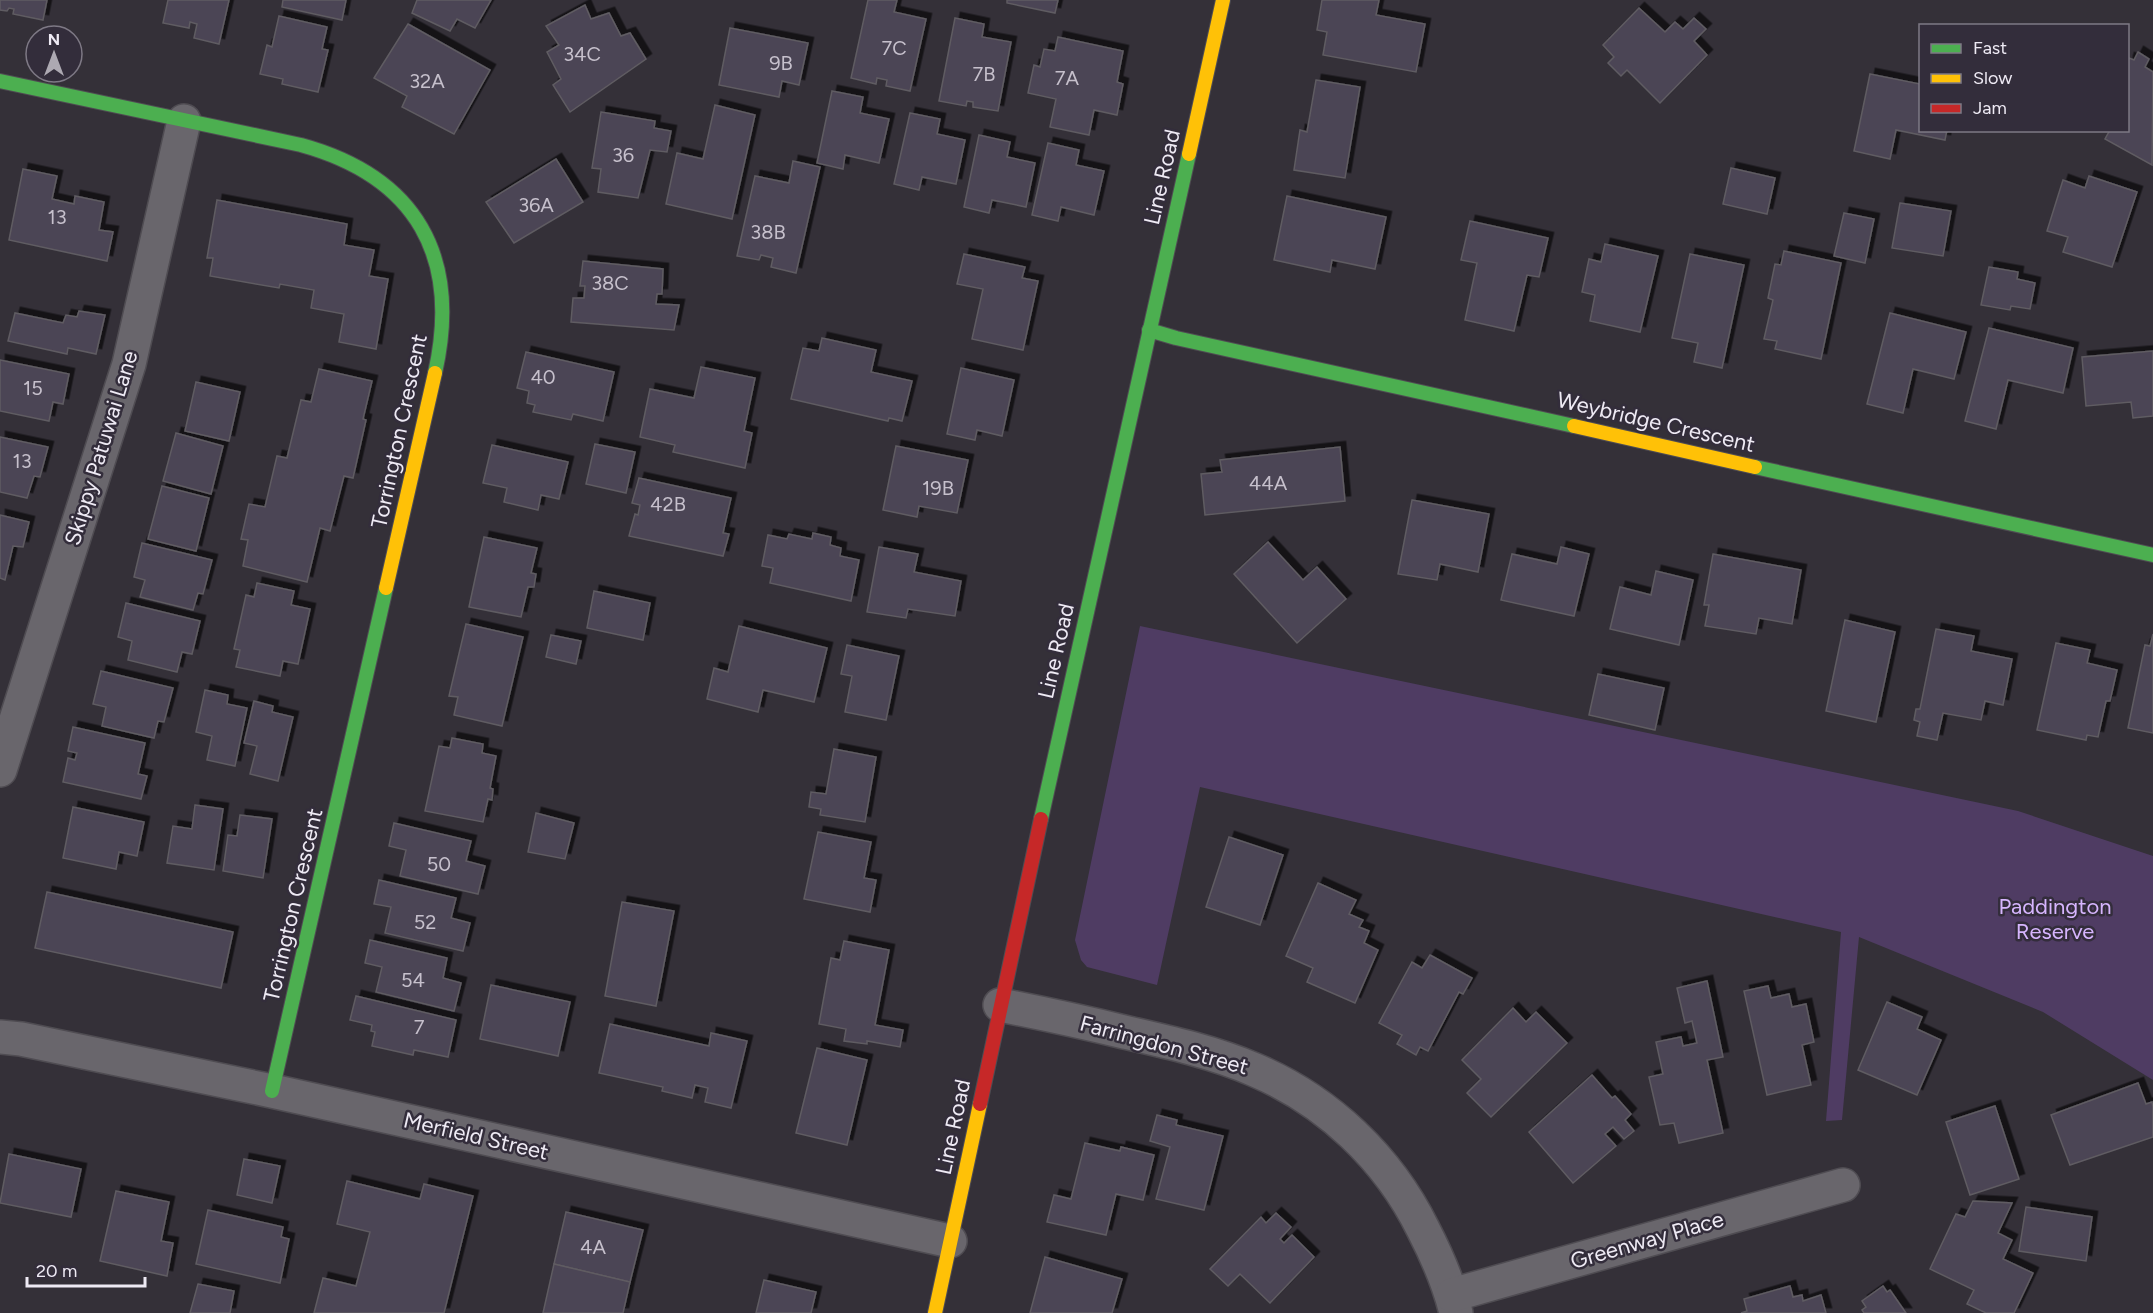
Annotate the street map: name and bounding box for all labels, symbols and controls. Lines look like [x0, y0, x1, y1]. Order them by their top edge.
north arrow [24, 24, 84, 84]
legend [1919, 24, 2129, 132]
text: N [48, 30, 60, 49]
house number: 7C [881, 36, 907, 60]
text: Fast [1973, 37, 2007, 59]
house number: 34C [563, 42, 601, 66]
house number: 9B [769, 51, 793, 75]
house number: 7B [973, 62, 995, 86]
house number: 7A [1055, 66, 1080, 90]
text: Slow [1973, 67, 2012, 89]
house number: 32A [409, 69, 445, 93]
text: Jam [1973, 97, 2007, 119]
street label: Line Road [1138, 127, 1186, 227]
house number: 36 [612, 143, 634, 167]
house number: 36A [518, 193, 554, 217]
house number: 13 [47, 205, 67, 229]
house number: 38B [750, 220, 786, 244]
house number: 38C [591, 271, 629, 295]
street label: Torrington Crescent [365, 332, 433, 530]
street label: Skippy Patuwai Lane [59, 347, 143, 549]
house number: 40 [530, 365, 556, 389]
house number: 15 [23, 376, 43, 400]
street label: Weybridge Crescent [1554, 386, 1758, 458]
house number: 13 [12, 449, 32, 473]
house number: 44A [1249, 471, 1288, 495]
house number: 19B [922, 476, 954, 500]
house number: 42B [650, 492, 686, 516]
street label: Line Road [1032, 601, 1080, 701]
street label: Torrington Crescent [258, 806, 328, 1004]
house number: 50 [427, 852, 451, 876]
park label: Paddington Reserve [1998, 893, 2112, 945]
house number: 52 [414, 910, 436, 934]
house number: 54 [401, 968, 425, 992]
street label: Farringdon Street [1077, 1010, 1251, 1080]
house number: 7 [414, 1015, 425, 1039]
street label: Line Road [930, 1077, 976, 1177]
street label: Merfield Street [401, 1106, 551, 1166]
street label: Greenway Place [1567, 1205, 1727, 1275]
house number: 4A [580, 1235, 606, 1259]
scale bar [27, 1250, 146, 1288]
text: 20 m [36, 1260, 77, 1282]

